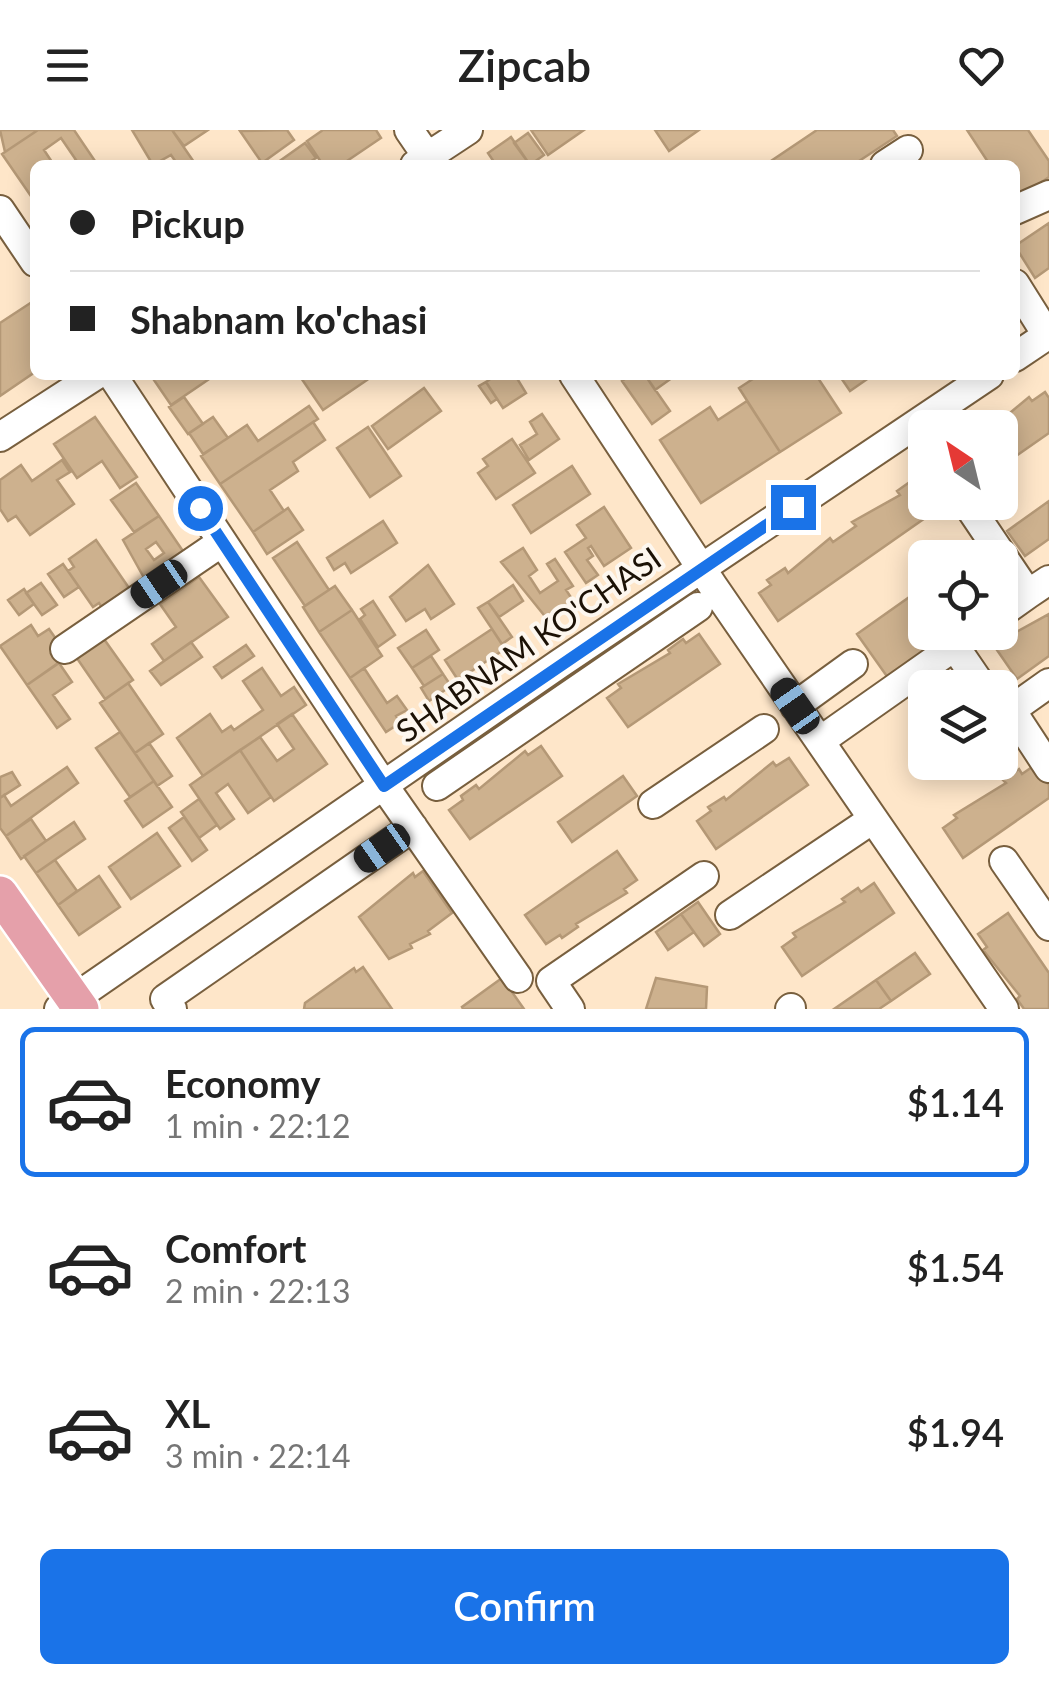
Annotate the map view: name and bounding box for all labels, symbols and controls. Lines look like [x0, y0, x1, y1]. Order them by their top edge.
icon: menu [40, 38, 95, 93]
text: Zipcab [458, 38, 591, 92]
icon: heart [954, 38, 1009, 93]
text: Pickup [130, 200, 245, 246]
text: Shabnam ko'chasi [130, 296, 427, 342]
north arrow [908, 410, 1018, 520]
map controls [908, 410, 1018, 780]
route end [771, 485, 816, 530]
route start [178, 486, 223, 531]
street label: SHABNAM KO'CHASI [388, 538, 668, 750]
button: locate [908, 540, 1018, 650]
car [126, 555, 192, 613]
button: layers [908, 670, 1018, 780]
car [766, 673, 824, 739]
car [349, 819, 415, 877]
icon: car [45, 1057, 135, 1147]
text: Economy [165, 1060, 320, 1106]
text: $1.14 [907, 1079, 1004, 1125]
text: 1 min · 22:12 [165, 1106, 351, 1145]
icon: car [45, 1222, 135, 1312]
text: Comfort [165, 1225, 306, 1271]
text: $1.54 [907, 1244, 1004, 1290]
text: 2 min · 22:13 [165, 1271, 351, 1310]
icon: car [45, 1387, 135, 1477]
text: XL [165, 1390, 210, 1436]
text: $1.94 [907, 1409, 1004, 1455]
text: 3 min · 22:14 [165, 1436, 351, 1475]
button: Confirm [40, 1549, 1009, 1664]

